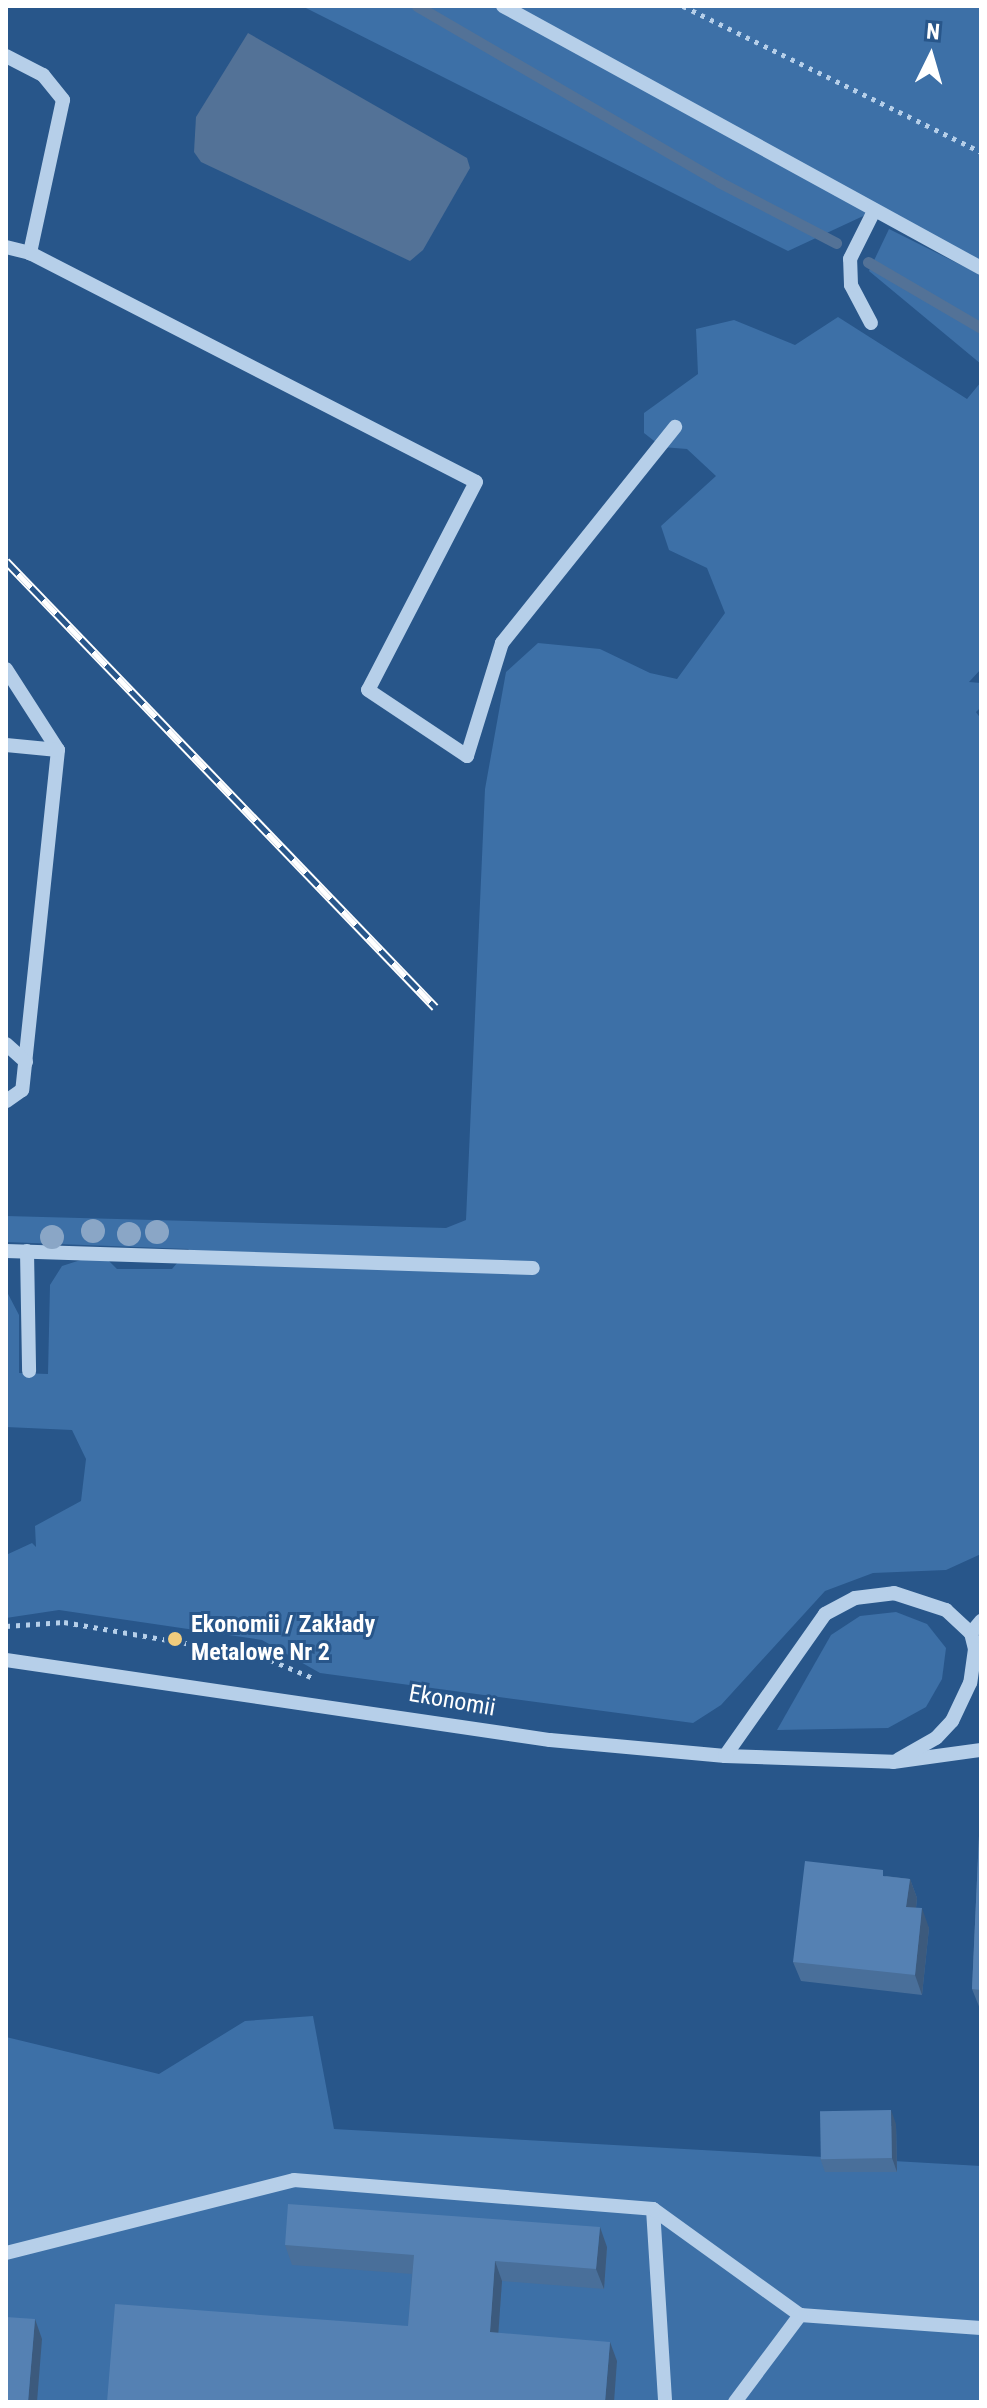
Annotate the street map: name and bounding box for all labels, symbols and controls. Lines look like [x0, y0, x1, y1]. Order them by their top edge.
north arrow [891, 16, 971, 96]
text: N [925, 19, 941, 45]
place label: Ekonomii / Zakłady Metalowe Nr 2 [191, 1611, 375, 1667]
marker: Ekonomii / Zakłady Metalowe Nr 2 [166, 1630, 184, 1648]
street label: Ekonomii [406, 1679, 498, 1723]

